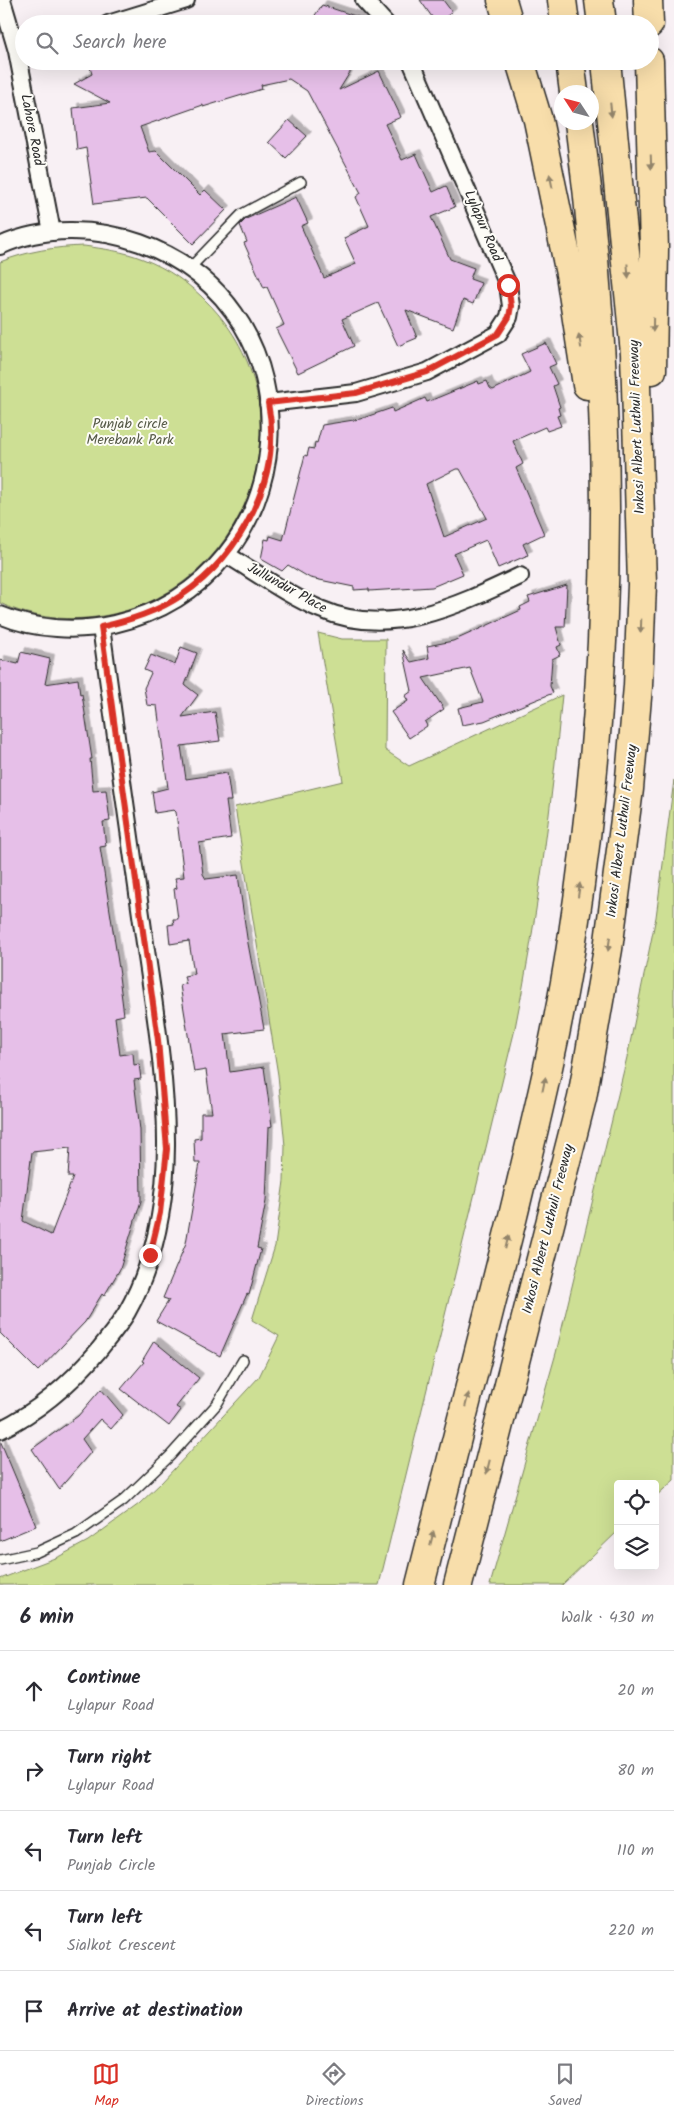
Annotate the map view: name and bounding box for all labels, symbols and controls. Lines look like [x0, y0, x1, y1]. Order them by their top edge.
search box [15, 15, 659, 70]
text: Search here [73, 28, 167, 58]
icon: search [33, 29, 61, 57]
north arrow [554, 85, 599, 130]
street label: Lahore Road [14, 92, 50, 169]
one-way arrow [607, 102, 615, 118]
one-way arrow [648, 155, 656, 171]
one-way arrow [546, 173, 554, 189]
street label: Lylapur Road [458, 187, 508, 266]
one-way arrow [624, 264, 632, 280]
route start [497, 274, 520, 297]
one-way arrow [649, 317, 657, 333]
one-way arrow [575, 333, 583, 349]
street label: Inkosi Albert Luthuli Freeway [623, 339, 651, 515]
park label: Punjab circle Merebank Park [86, 413, 174, 451]
street label: Jullundur Place [243, 557, 332, 619]
one-way arrow [636, 618, 644, 634]
street label: Inkosi Albert Luthuli Freeway [600, 743, 644, 919]
one-way arrow [575, 882, 583, 898]
one-way arrow [604, 936, 612, 952]
one-way arrow [541, 1076, 549, 1092]
street label: Inkosi Albert Luthuli Freeway [516, 1141, 580, 1316]
one-way arrow [503, 1235, 511, 1250]
route end [139, 1244, 162, 1267]
one-way arrow [463, 1392, 471, 1407]
one-way arrow [484, 1460, 492, 1475]
map controls [614, 1480, 659, 1570]
button: locate [614, 1480, 659, 1525]
button: layers [614, 1525, 659, 1570]
one-way arrow [428, 1530, 436, 1545]
text: 6 min [20, 1601, 74, 1634]
text: Walk · 430 m [561, 1605, 654, 1630]
text: Continue [67, 1663, 140, 1693]
icon: ahead [20, 1677, 48, 1705]
text: 20 m [618, 1678, 654, 1703]
text: Lylapur Road [67, 1693, 154, 1718]
text: Turn right [67, 1743, 152, 1773]
icon: right [20, 1757, 48, 1785]
text: 80 m [617, 1758, 654, 1783]
text: Lylapur Road [67, 1773, 154, 1798]
text: Turn left [67, 1823, 142, 1853]
icon: left [20, 1837, 48, 1865]
text: 110 m [617, 1838, 654, 1863]
text: Punjab Circle [67, 1853, 155, 1878]
text: Turn left [67, 1903, 142, 1933]
icon: left [20, 1917, 48, 1945]
text: 220 m [608, 1918, 654, 1943]
text: Sialkot Crescent [67, 1933, 176, 1958]
text: Arrive at destination [67, 1996, 243, 2026]
icon: arrive [20, 1997, 48, 2025]
tab: Map [92, 2060, 120, 2112]
tab: Directions [305, 2060, 363, 2112]
tab: Saved [548, 2060, 582, 2112]

